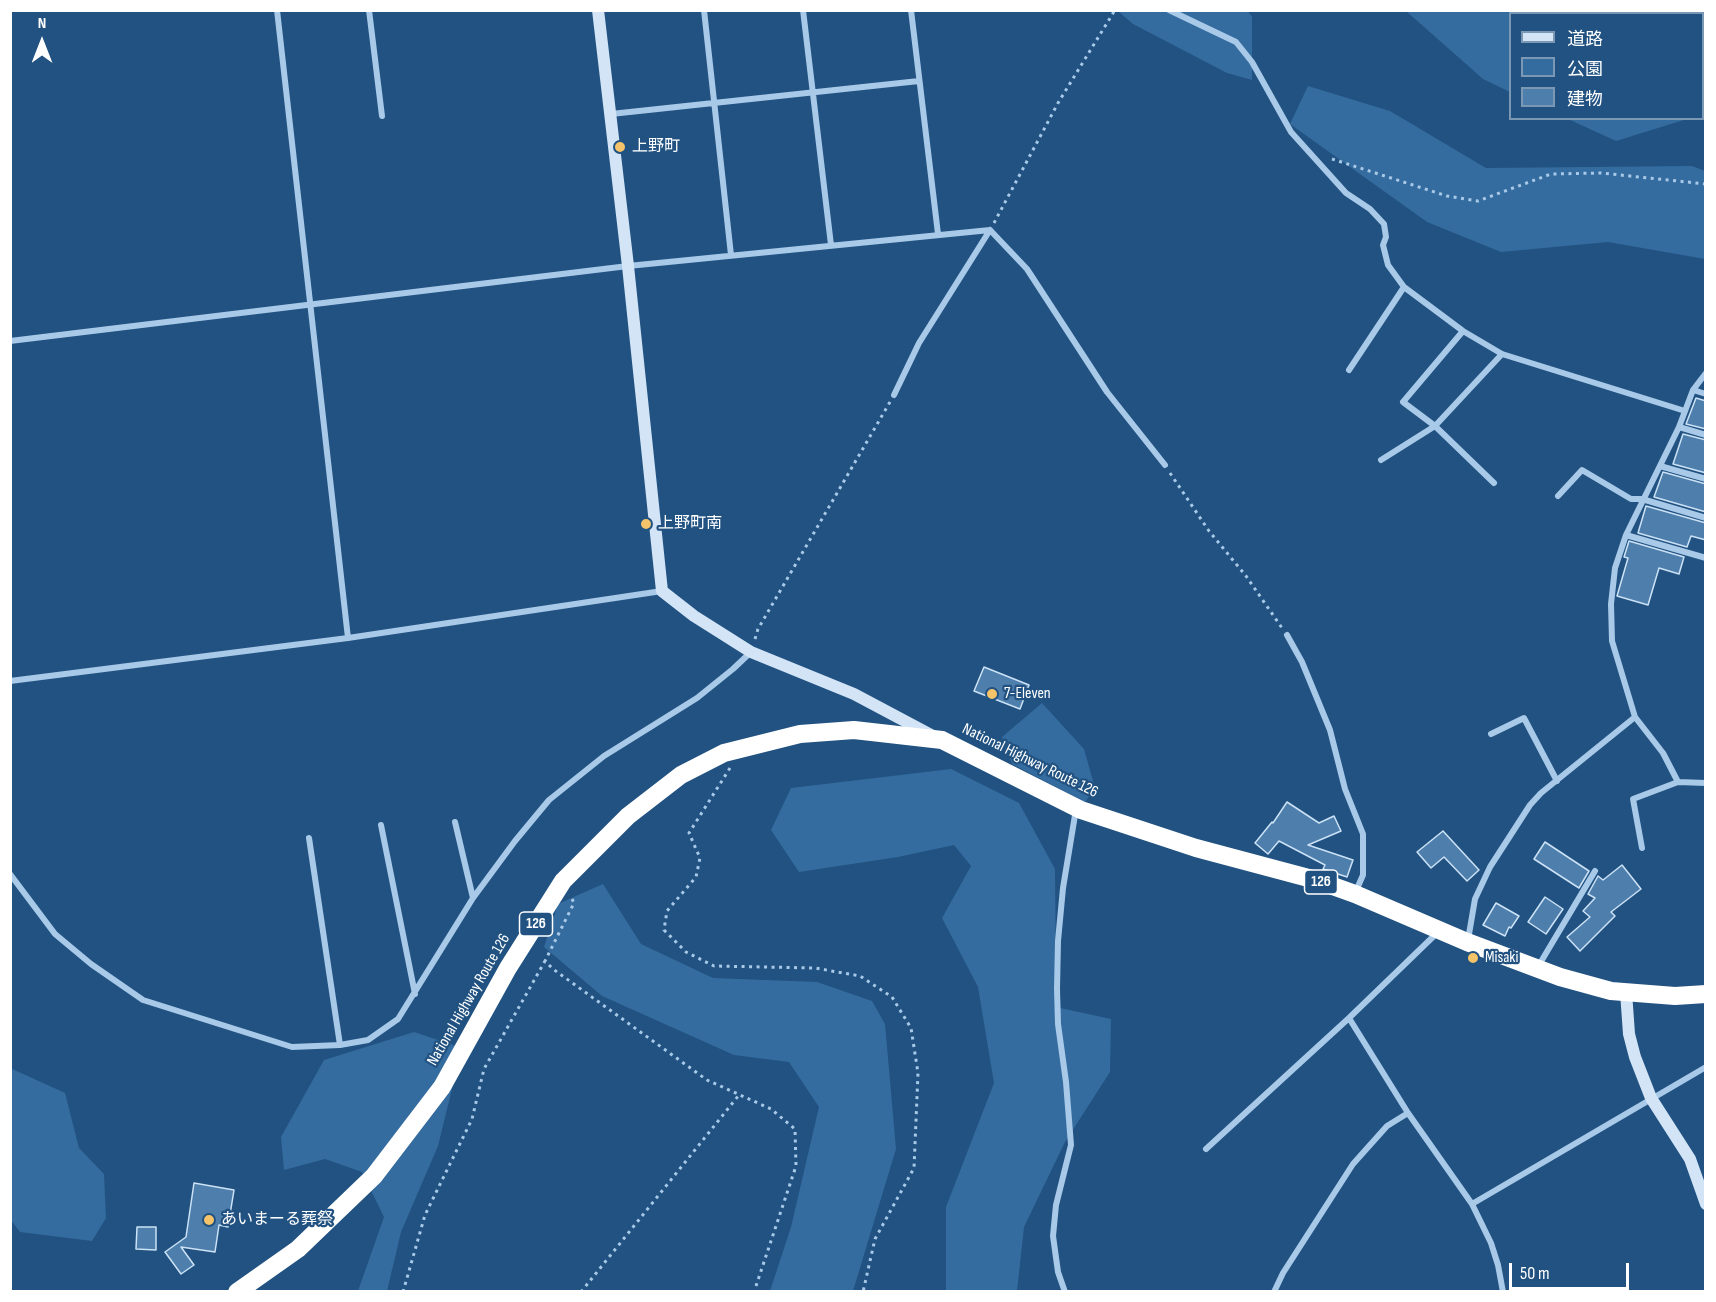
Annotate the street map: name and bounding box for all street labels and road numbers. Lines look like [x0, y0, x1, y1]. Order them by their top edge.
street label: National Highway Route 126 [959, 720, 1101, 802]
road number: 126 [1304, 870, 1338, 894]
road number: 126 [520, 912, 552, 936]
street label: National Highway Route 126 [423, 931, 515, 1069]

